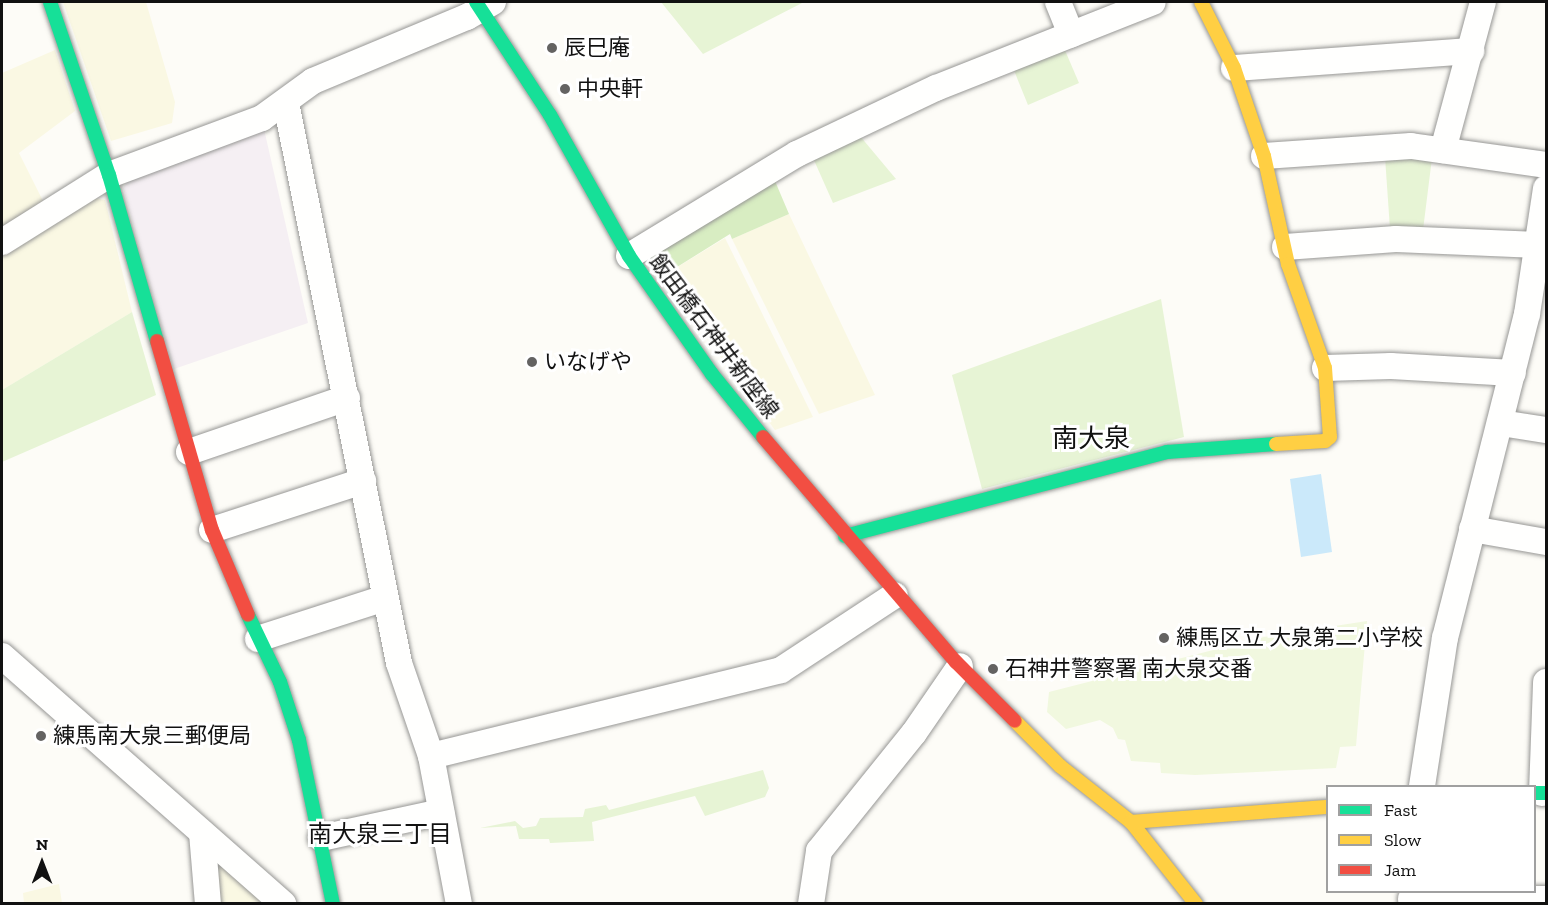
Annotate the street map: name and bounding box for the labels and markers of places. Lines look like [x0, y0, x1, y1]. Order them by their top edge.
place label: 辰巳庵 [564, 35, 630, 61]
marker: 辰巳庵 [545, 41, 559, 55]
place label: 中央軒 [577, 76, 643, 102]
marker: 中央軒 [558, 82, 572, 96]
place label: いなげや [544, 349, 632, 375]
marker: いなげや [525, 355, 539, 369]
place label: 練馬区立 大泉第二小学校 [1176, 625, 1423, 651]
marker: 練馬区立 大泉第二小学校 [1157, 631, 1171, 645]
place label: 石神井警察署 南大泉交番 [1005, 656, 1252, 682]
marker: 石神井警察署 南大泉交番 [986, 662, 1000, 676]
place label: 練馬南大泉三郵便局 [53, 723, 251, 749]
marker: 練馬南大泉三郵便局 [34, 729, 48, 743]

